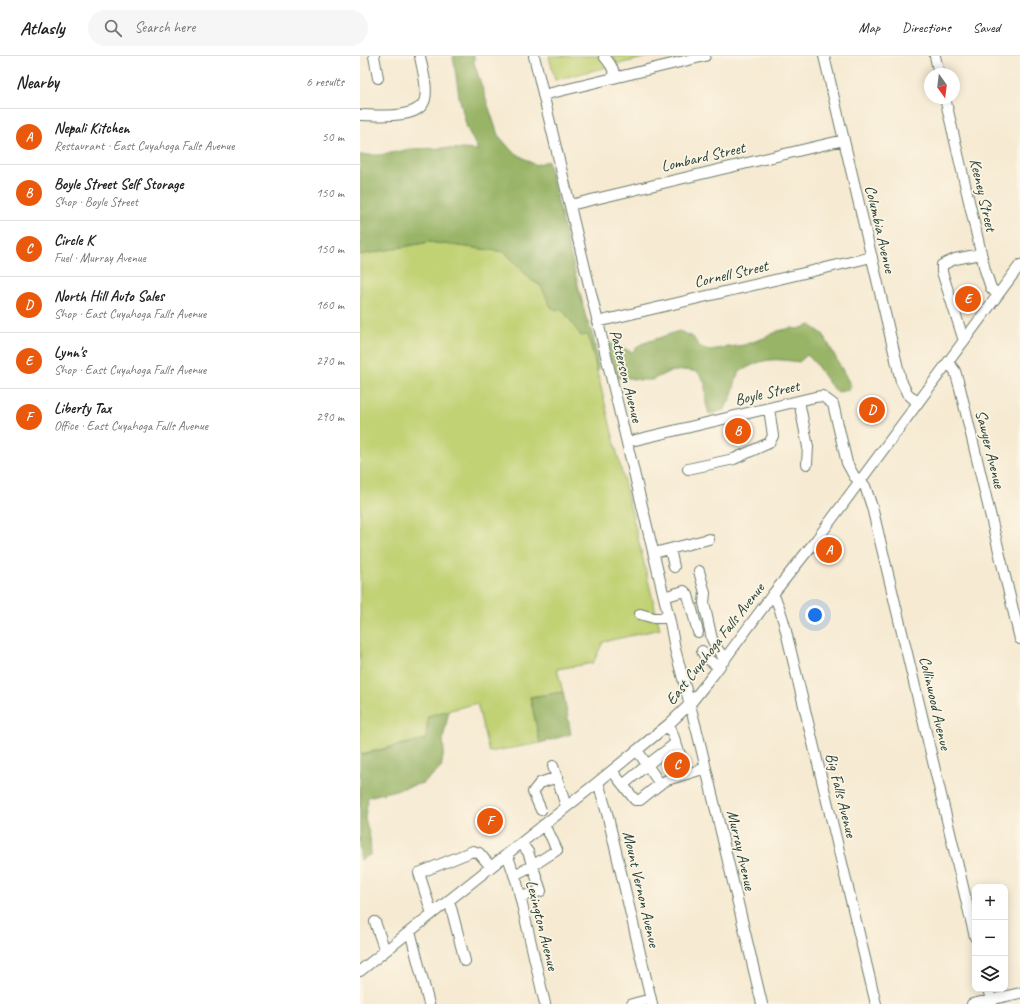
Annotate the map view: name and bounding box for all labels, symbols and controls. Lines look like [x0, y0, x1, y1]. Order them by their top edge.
search box [88, 10, 368, 46]
text: Atlasly [20, 16, 64, 40]
icon: search [102, 17, 124, 39]
text: Search here [134, 18, 195, 37]
text: Map [859, 19, 880, 36]
text: Directions [902, 19, 951, 36]
text: Saved [973, 19, 1000, 36]
north arrow [924, 68, 960, 104]
text: Nearby [16, 72, 59, 93]
text: 6 results [306, 74, 344, 90]
text: Nepali Kitchen [54, 119, 129, 138]
text: A [26, 129, 32, 145]
text: 50 m [322, 129, 344, 145]
street label: Lombard Street [659, 137, 748, 176]
text: Restaurant · East Cuyahoga Falls Avenue [54, 138, 235, 154]
street label: Keeney Street [965, 157, 1001, 235]
text: Boyle Street Self Storage [54, 175, 184, 194]
street label: Columbia Avenue [860, 183, 900, 276]
text: B [26, 185, 32, 201]
text: 150 m [316, 185, 344, 201]
text: Shop · Boyle Street [54, 194, 138, 210]
text: Circle K [54, 231, 94, 250]
text: C [26, 241, 32, 257]
text: 150 m [316, 241, 344, 257]
text: Fuel · Murray Avenue [54, 250, 146, 266]
street label: Cornell Street [692, 255, 772, 292]
pin: E [955, 284, 981, 314]
text: North Hill Auto Sales [54, 287, 164, 306]
text: D [25, 297, 33, 313]
text: 160 m [316, 297, 344, 313]
text: Shop · East Cuyahoga Falls Avenue [54, 306, 206, 322]
street label: Patterson Avenue [605, 328, 648, 426]
text: Lynn's [54, 343, 86, 362]
text: E [26, 353, 32, 369]
text: 270 m [316, 353, 344, 369]
text: Shop · East Cuyahoga Falls Avenue [54, 362, 206, 378]
street label: Boyle Street [733, 375, 803, 410]
pin: D [859, 395, 885, 425]
text: Liberty Tax [54, 399, 111, 418]
street label: Sawyer Avenue [971, 408, 1010, 492]
text: F [26, 409, 32, 425]
text: 290 m [316, 409, 344, 425]
pin: B [725, 416, 751, 446]
text: Office · East Cuyahoga Falls Avenue [54, 418, 208, 434]
pin: A [816, 535, 842, 565]
street label: East Cuyahoga Falls Avenue [661, 578, 770, 709]
your location [805, 605, 825, 625]
street label: Collinwood Avenue [915, 654, 956, 753]
pin: C [664, 750, 690, 780]
street label: Big Falls Avenue [821, 751, 862, 841]
pin: F [477, 806, 503, 836]
street label: Murray Avenue [722, 808, 760, 894]
street label: Mount Vernon Avenue [618, 829, 664, 951]
street label: Lexington Avenue [521, 878, 563, 974]
map controls [972, 884, 1008, 992]
button: + [972, 884, 1008, 920]
button: − [972, 920, 1008, 956]
button: layers [972, 956, 1008, 992]

